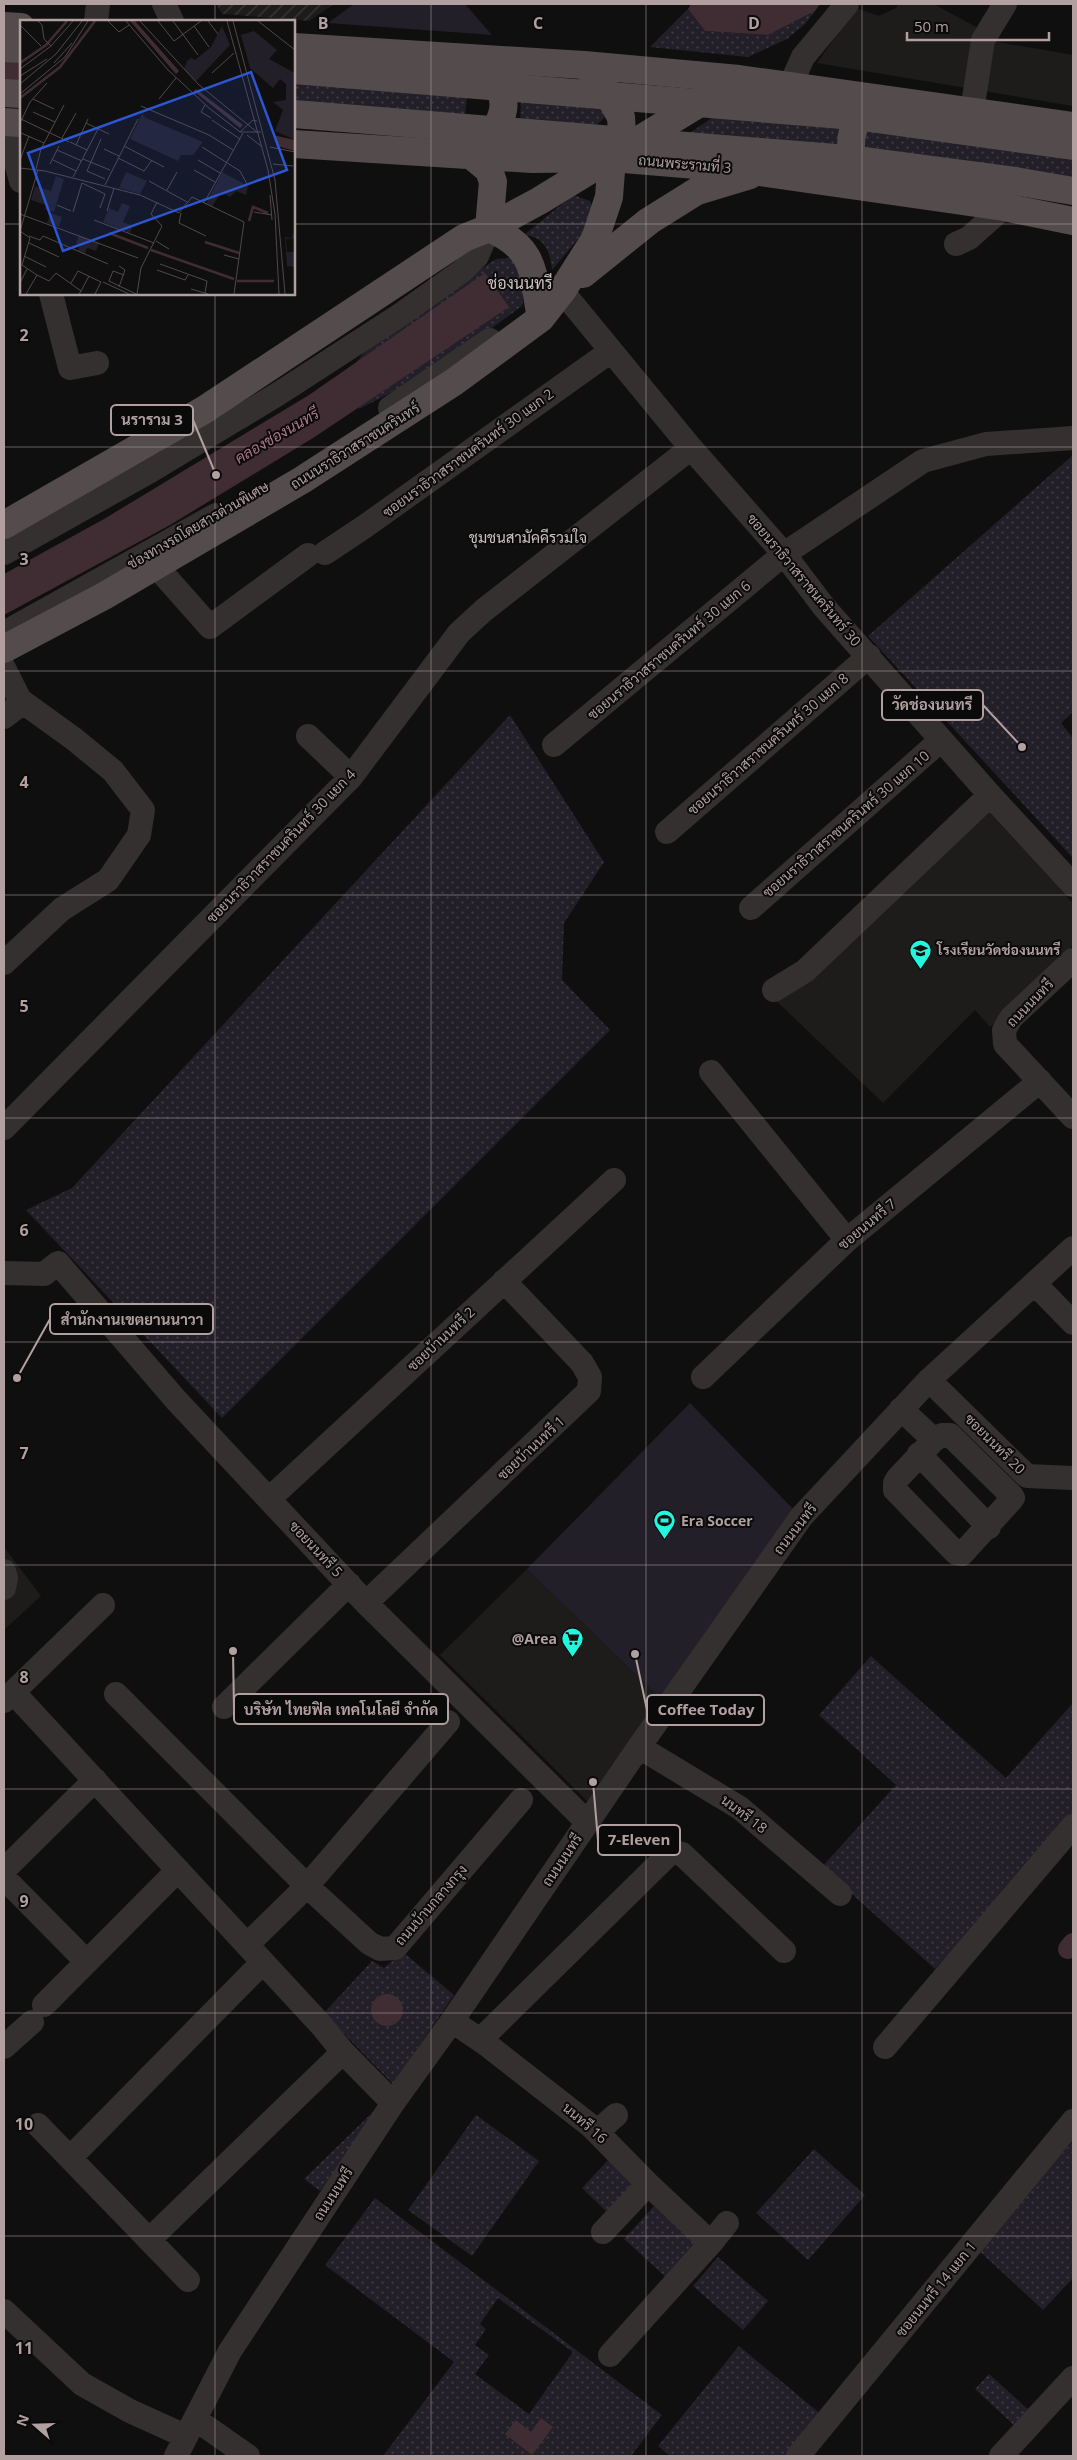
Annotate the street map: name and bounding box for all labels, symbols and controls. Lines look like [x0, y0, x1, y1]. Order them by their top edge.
scale bar [907, 10, 1050, 42]
text: B [318, 12, 328, 34]
text: C [533, 12, 543, 34]
text: D [748, 12, 760, 34]
text: 50 m [914, 16, 949, 36]
inset map [20, 20, 295, 295]
street label: ถนนพระรามที่ 3 [638, 148, 733, 177]
district label: ช่องนนทรี [488, 272, 553, 294]
text: 2 [19, 324, 29, 346]
street label: ซอยนราธิวาสราชนครินทร์ 30 แยก 2 [378, 384, 557, 521]
street label: ถนนนราธิวาสราชนครินทร์ [286, 398, 423, 493]
water label: คลองช่องนนทรี [231, 402, 323, 467]
callout: นราราม 3 [111, 405, 193, 435]
text: นราราม 3 [121, 409, 183, 429]
street label: ช่องทางรถโดยสารด่วนพิเศษ [124, 476, 272, 573]
street label: ซอยนราธิวาสราชนครินทร์ 30 [743, 509, 866, 650]
district label: ชุมชนสามัคคีรวมใจ [469, 527, 587, 549]
text: 3 [19, 548, 29, 570]
street label: ซอยนราธิวาสราชนครินทร์ 30 แยก 6 [583, 576, 754, 723]
street label: ซอยนราธิวาสราชนครินทร์ 30 แยก 8 [683, 668, 852, 819]
callout: วัดช่องนนทรี [882, 690, 983, 720]
text: วัดช่องนนทรี [892, 694, 973, 714]
street label: ซอยนราธิวาสราชนครินทร์ 30 แยก 10 [758, 746, 933, 901]
street label: ซอยนราธิวาสราชนครินทร์ 30 แยก 4 [202, 765, 359, 927]
text: 4 [19, 771, 29, 793]
school or university icon: โรงเรียนวัดช่องนนทรี [909, 938, 933, 969]
place label: โรงเรียนวัดช่องนนทรี [936, 940, 1061, 959]
street label: ถนนนนทรี [1002, 974, 1057, 1031]
text: 5 [19, 995, 29, 1017]
street label: ซอยนนทรี 7 [834, 1194, 900, 1253]
text: 6 [19, 1219, 29, 1241]
street label: ซอยบ้านนทรี 2 [403, 1302, 479, 1375]
callout: สำนักงานเขตยานนาวา [50, 1304, 213, 1334]
text: สำนักงานเขตยานนาวา [60, 1309, 204, 1329]
street label: ซอยนนทรี 20 [961, 1409, 1030, 1478]
street label: ซอยบ้านนทรี 1 [493, 1411, 569, 1484]
text: 7 [19, 1442, 29, 1464]
street label: ถนนนนทรี [769, 1499, 821, 1558]
sports icon: Era Soccer [653, 1509, 677, 1540]
place label: Era Soccer [681, 1511, 753, 1530]
street label: ซอยนนทรี 5 [285, 1516, 347, 1581]
supermarket icon: @Area [561, 1627, 585, 1658]
place label: @Area [512, 1629, 557, 1648]
text: 8 [19, 1666, 29, 1688]
callout: บริษัท ไทยฟิล เทคโนโลยี จำกัด [234, 1694, 448, 1724]
callout: Coffee Today [647, 1695, 764, 1725]
text: บริษัท ไทยฟิล เทคโนโลยี จำกัด [244, 1699, 438, 1719]
text: Coffee Today [657, 1699, 755, 1719]
street label: นนทรี 18 [717, 1790, 771, 1837]
callout: 7-Eleven [598, 1825, 680, 1855]
street label: ถนนนนทรี [537, 1829, 586, 1890]
text: 7-Eleven [608, 1829, 670, 1849]
street label: ถนนบ้านกลางกรุง [390, 1860, 472, 1950]
text: 9 [19, 1890, 29, 1912]
street label: นนทรี 16 [559, 2098, 612, 2147]
text: 10 [15, 2113, 33, 2135]
street label: ถนนนนทรี [308, 2163, 357, 2224]
street label: ซอยนนทรี 14 แยก 1 [891, 2237, 980, 2340]
text: 11 [15, 2337, 33, 2359]
north arrow [10, 2400, 60, 2450]
text: N [11, 2412, 33, 2429]

